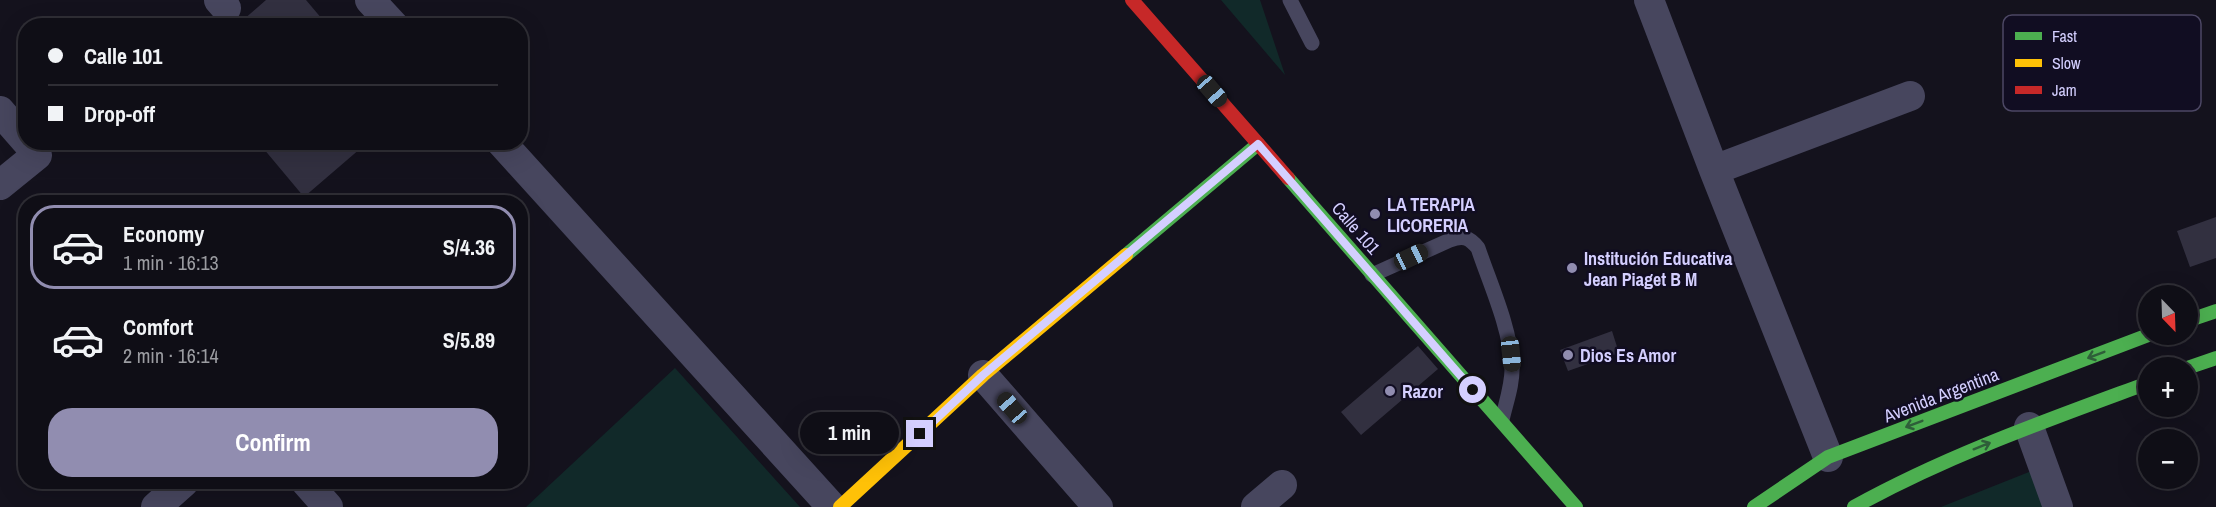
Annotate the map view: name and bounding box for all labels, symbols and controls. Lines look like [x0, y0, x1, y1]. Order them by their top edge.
legend [2003, 15, 2201, 111]
text: Fast [2052, 25, 2077, 47]
text: Calle 101 [84, 41, 162, 71]
text: Slow [2052, 52, 2081, 74]
car [1193, 72, 1231, 110]
text: Jam [2052, 79, 2077, 101]
text: Drop-off [84, 99, 155, 129]
place label: LA TERAPIA LICORERIA [1387, 192, 1475, 238]
street label: Calle 101 [1326, 196, 1386, 260]
marker: LA TERAPIA LICORERIA [1368, 207, 1382, 221]
text: Economy [123, 219, 204, 249]
icon: car [51, 220, 105, 274]
text: S/4.36 [443, 232, 495, 262]
car [1391, 241, 1431, 273]
place label: Institución Educativa Jean Piaget B M [1584, 246, 1733, 292]
text: 1 min · 16:13 [123, 249, 219, 276]
marker: Institución Educativa Jean Piaget B M [1565, 261, 1579, 275]
north arrow [2138, 285, 2198, 345]
map controls [2138, 285, 2198, 489]
text: Comfort [123, 312, 193, 342]
icon: car [51, 313, 105, 367]
text: S/5.89 [443, 325, 495, 355]
car [1500, 335, 1522, 373]
text: 2 min · 16:14 [123, 342, 219, 369]
place label: Dios Es Amor [1580, 343, 1677, 368]
marker: Dios Es Amor [1561, 348, 1575, 362]
one-way arrow [2087, 351, 2106, 362]
button: + [2138, 357, 2198, 417]
street label: Avenida Argentina [1879, 362, 2002, 429]
route start [1459, 376, 1486, 403]
place label: Razor [1402, 379, 1443, 404]
marker: Razor [1383, 384, 1397, 398]
car [993, 389, 1031, 427]
button: Confirm [48, 408, 498, 477]
callout: 1 min [800, 413, 899, 455]
text: 1 min [828, 419, 871, 446]
route end [906, 420, 933, 447]
one-way arrow [1905, 420, 1923, 431]
button: − [2138, 429, 2198, 489]
one-way arrow [1972, 440, 1991, 451]

